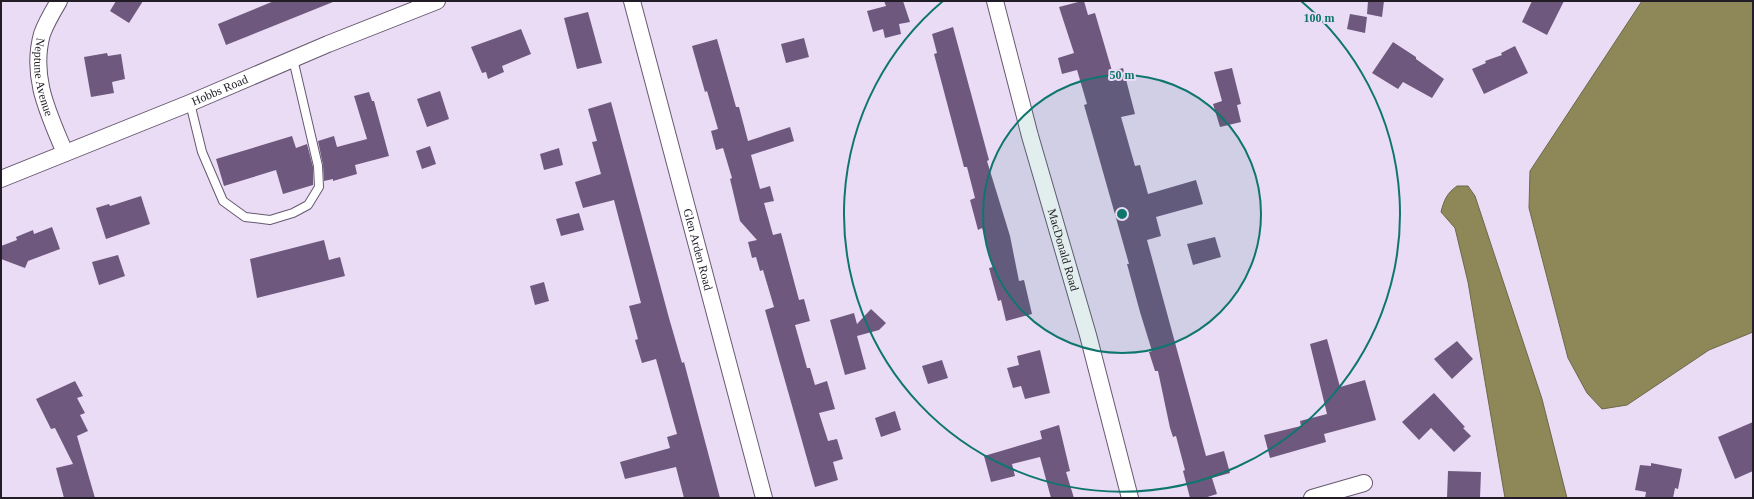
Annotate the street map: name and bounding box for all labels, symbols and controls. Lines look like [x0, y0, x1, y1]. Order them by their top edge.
text: 100 m [1304, 11, 1335, 25]
street label: Neptune Avenue [31, 37, 56, 118]
text: 50 m [1110, 68, 1135, 82]
street label: Hobbs Road [189, 72, 250, 108]
street label: Glen Arden Road [680, 207, 716, 292]
street label: MacDonald Road [1045, 207, 1082, 293]
centre of rings [1115, 207, 1129, 221]

